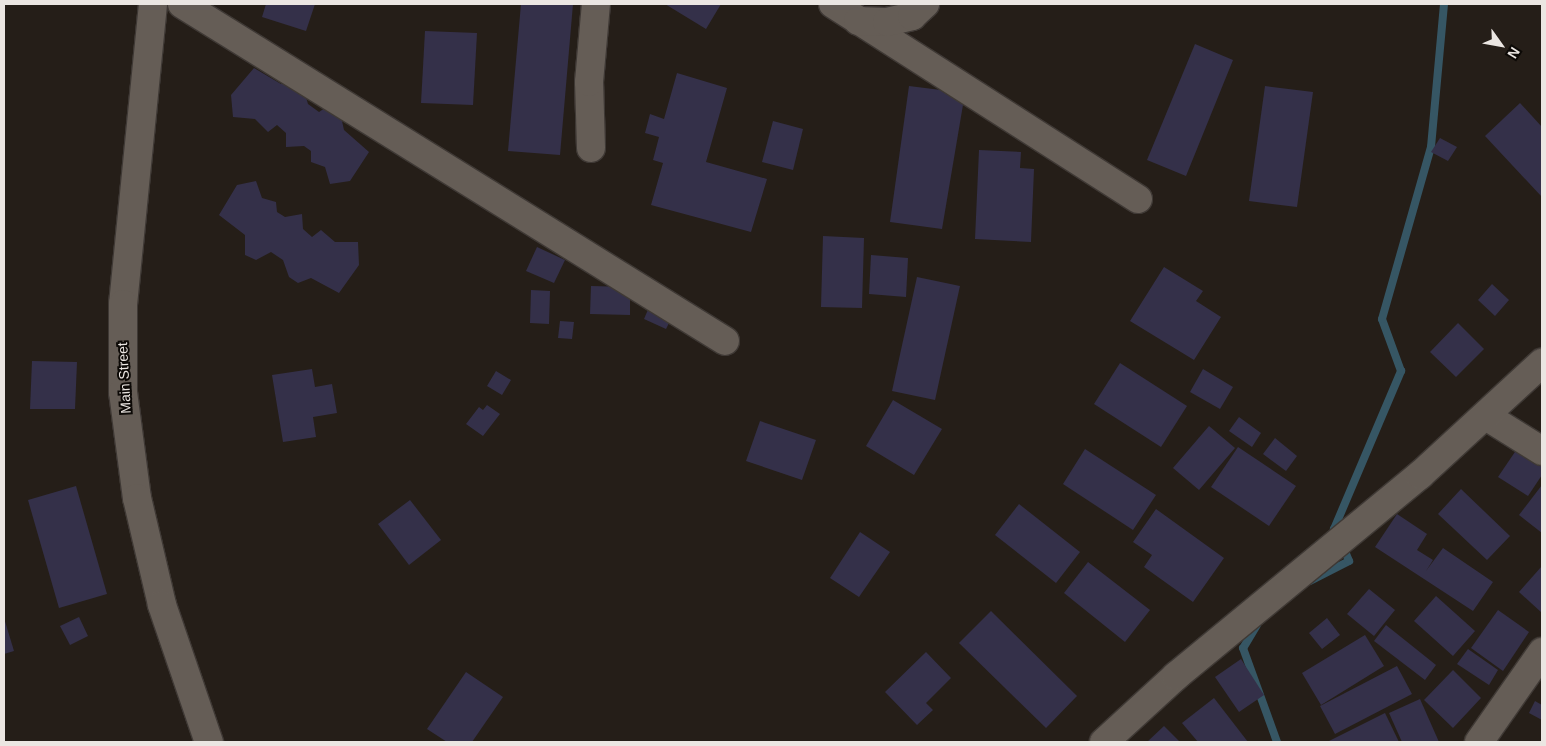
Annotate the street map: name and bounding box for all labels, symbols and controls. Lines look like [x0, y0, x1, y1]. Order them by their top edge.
north arrow [1476, 20, 1526, 70]
text: N [1504, 44, 1523, 61]
street label: Main Street [114, 342, 134, 414]

